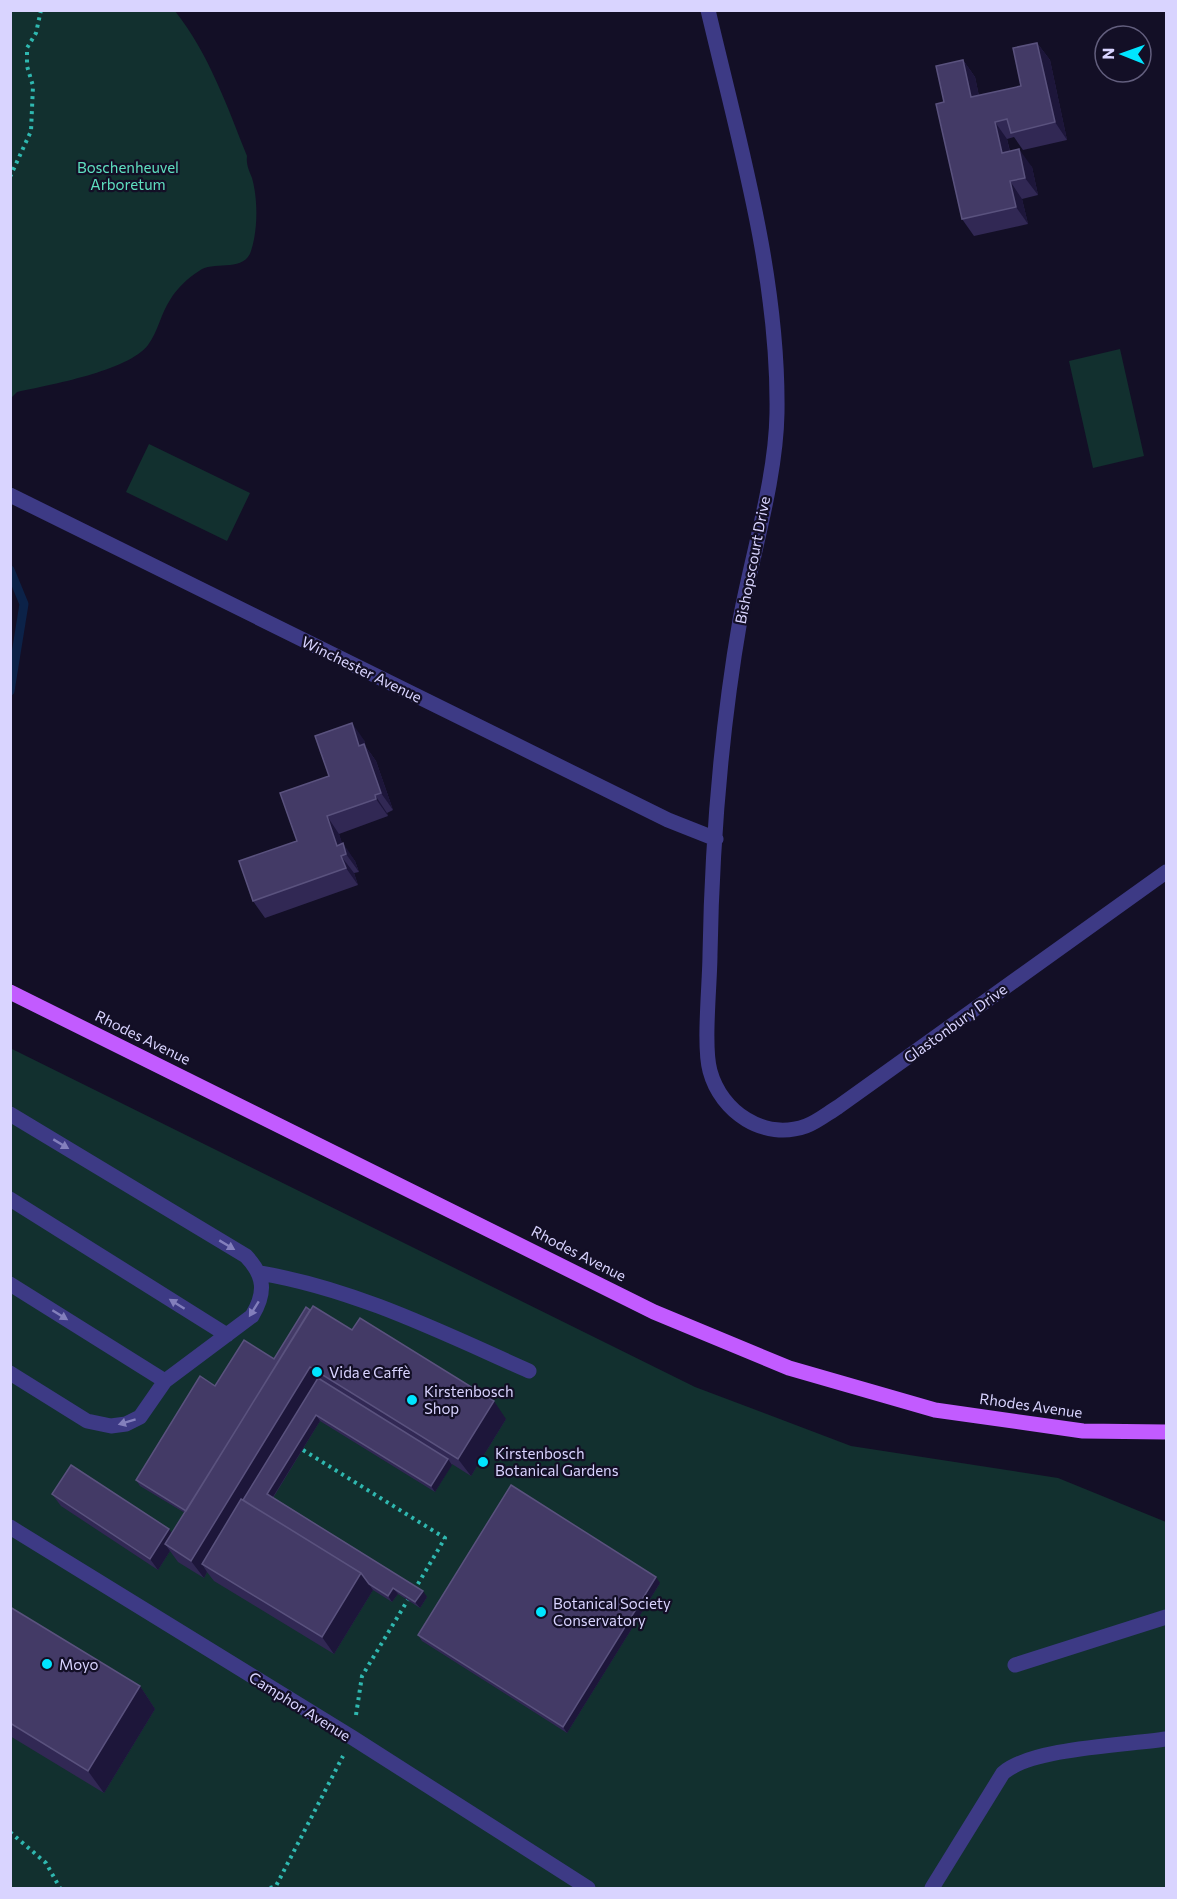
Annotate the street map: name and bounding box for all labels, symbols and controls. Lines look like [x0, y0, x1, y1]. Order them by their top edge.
north arrow [1093, 24, 1153, 84]
text: N [1098, 48, 1117, 60]
park label: Boschenheuvel Arboretum [77, 158, 179, 193]
street label: Bishopscourt Drive [731, 495, 773, 625]
street label: Winchester Avenue [299, 632, 425, 706]
street label: Glastonbury Drive [900, 979, 1010, 1066]
street label: Rhodes Avenue [92, 1006, 194, 1068]
one-way arrow [53, 1139, 69, 1150]
street label: Rhodes Avenue [529, 1221, 629, 1285]
one-way arrow [219, 1240, 235, 1251]
one-way arrow [169, 1298, 185, 1309]
one-way arrow [249, 1301, 260, 1317]
one-way arrow [52, 1309, 68, 1320]
place label: Vida e Caffè [329, 1363, 411, 1381]
marker: Vida e Caffè [310, 1365, 324, 1379]
place label: Kirstenbosch Shop [424, 1382, 514, 1417]
street label: Rhodes Avenue [978, 1389, 1084, 1421]
marker: Kirstenbosch Shop [405, 1393, 419, 1407]
one-way arrow [118, 1418, 136, 1427]
place label: Kirstenbosch Botanical Gardens [495, 1444, 619, 1479]
marker: Kirstenbosch Botanical Gardens [476, 1455, 490, 1469]
place label: Botanical Society Conservatory [553, 1594, 671, 1629]
marker: Botanical Society Conservatory [534, 1605, 548, 1619]
place label: Moyo [59, 1655, 99, 1673]
marker: Moyo [40, 1657, 54, 1671]
street label: Camphor Avenue [246, 1667, 354, 1745]

